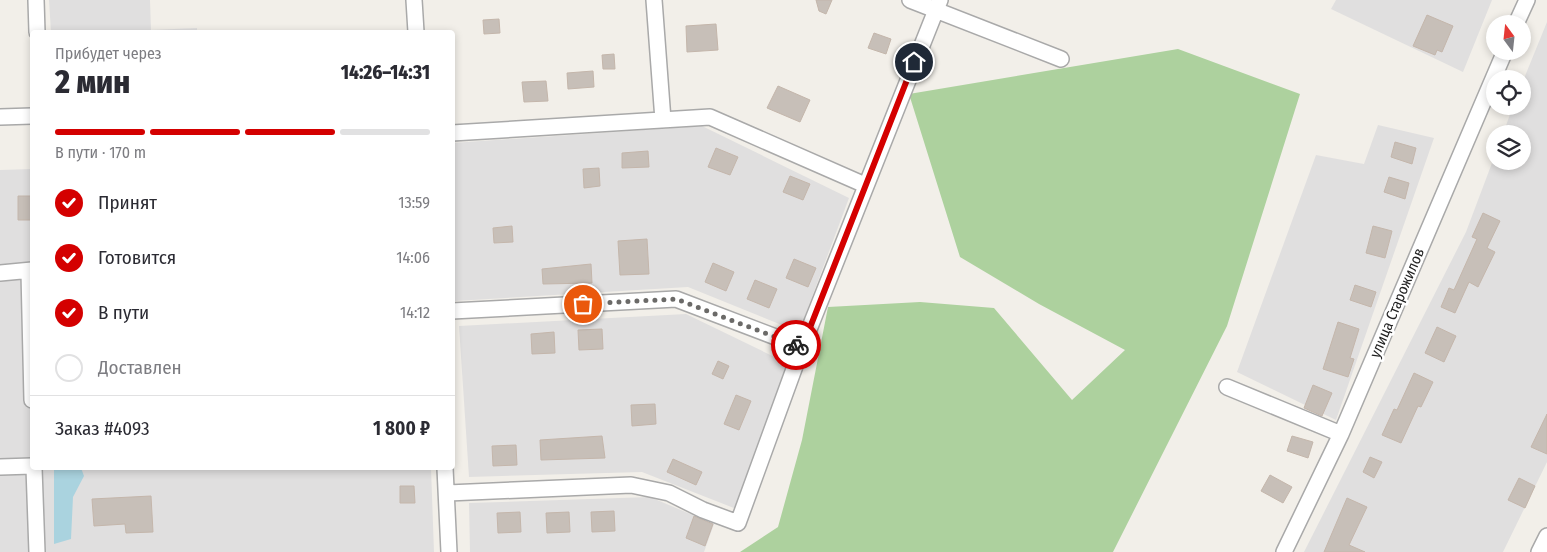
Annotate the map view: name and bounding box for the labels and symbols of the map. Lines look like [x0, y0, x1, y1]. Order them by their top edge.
north arrow [1486, 15, 1531, 60]
pin [893, 41, 935, 83]
street label: улица Старожилов [1366, 245, 1428, 361]
pin [562, 283, 604, 325]
courier [771, 320, 821, 370]

